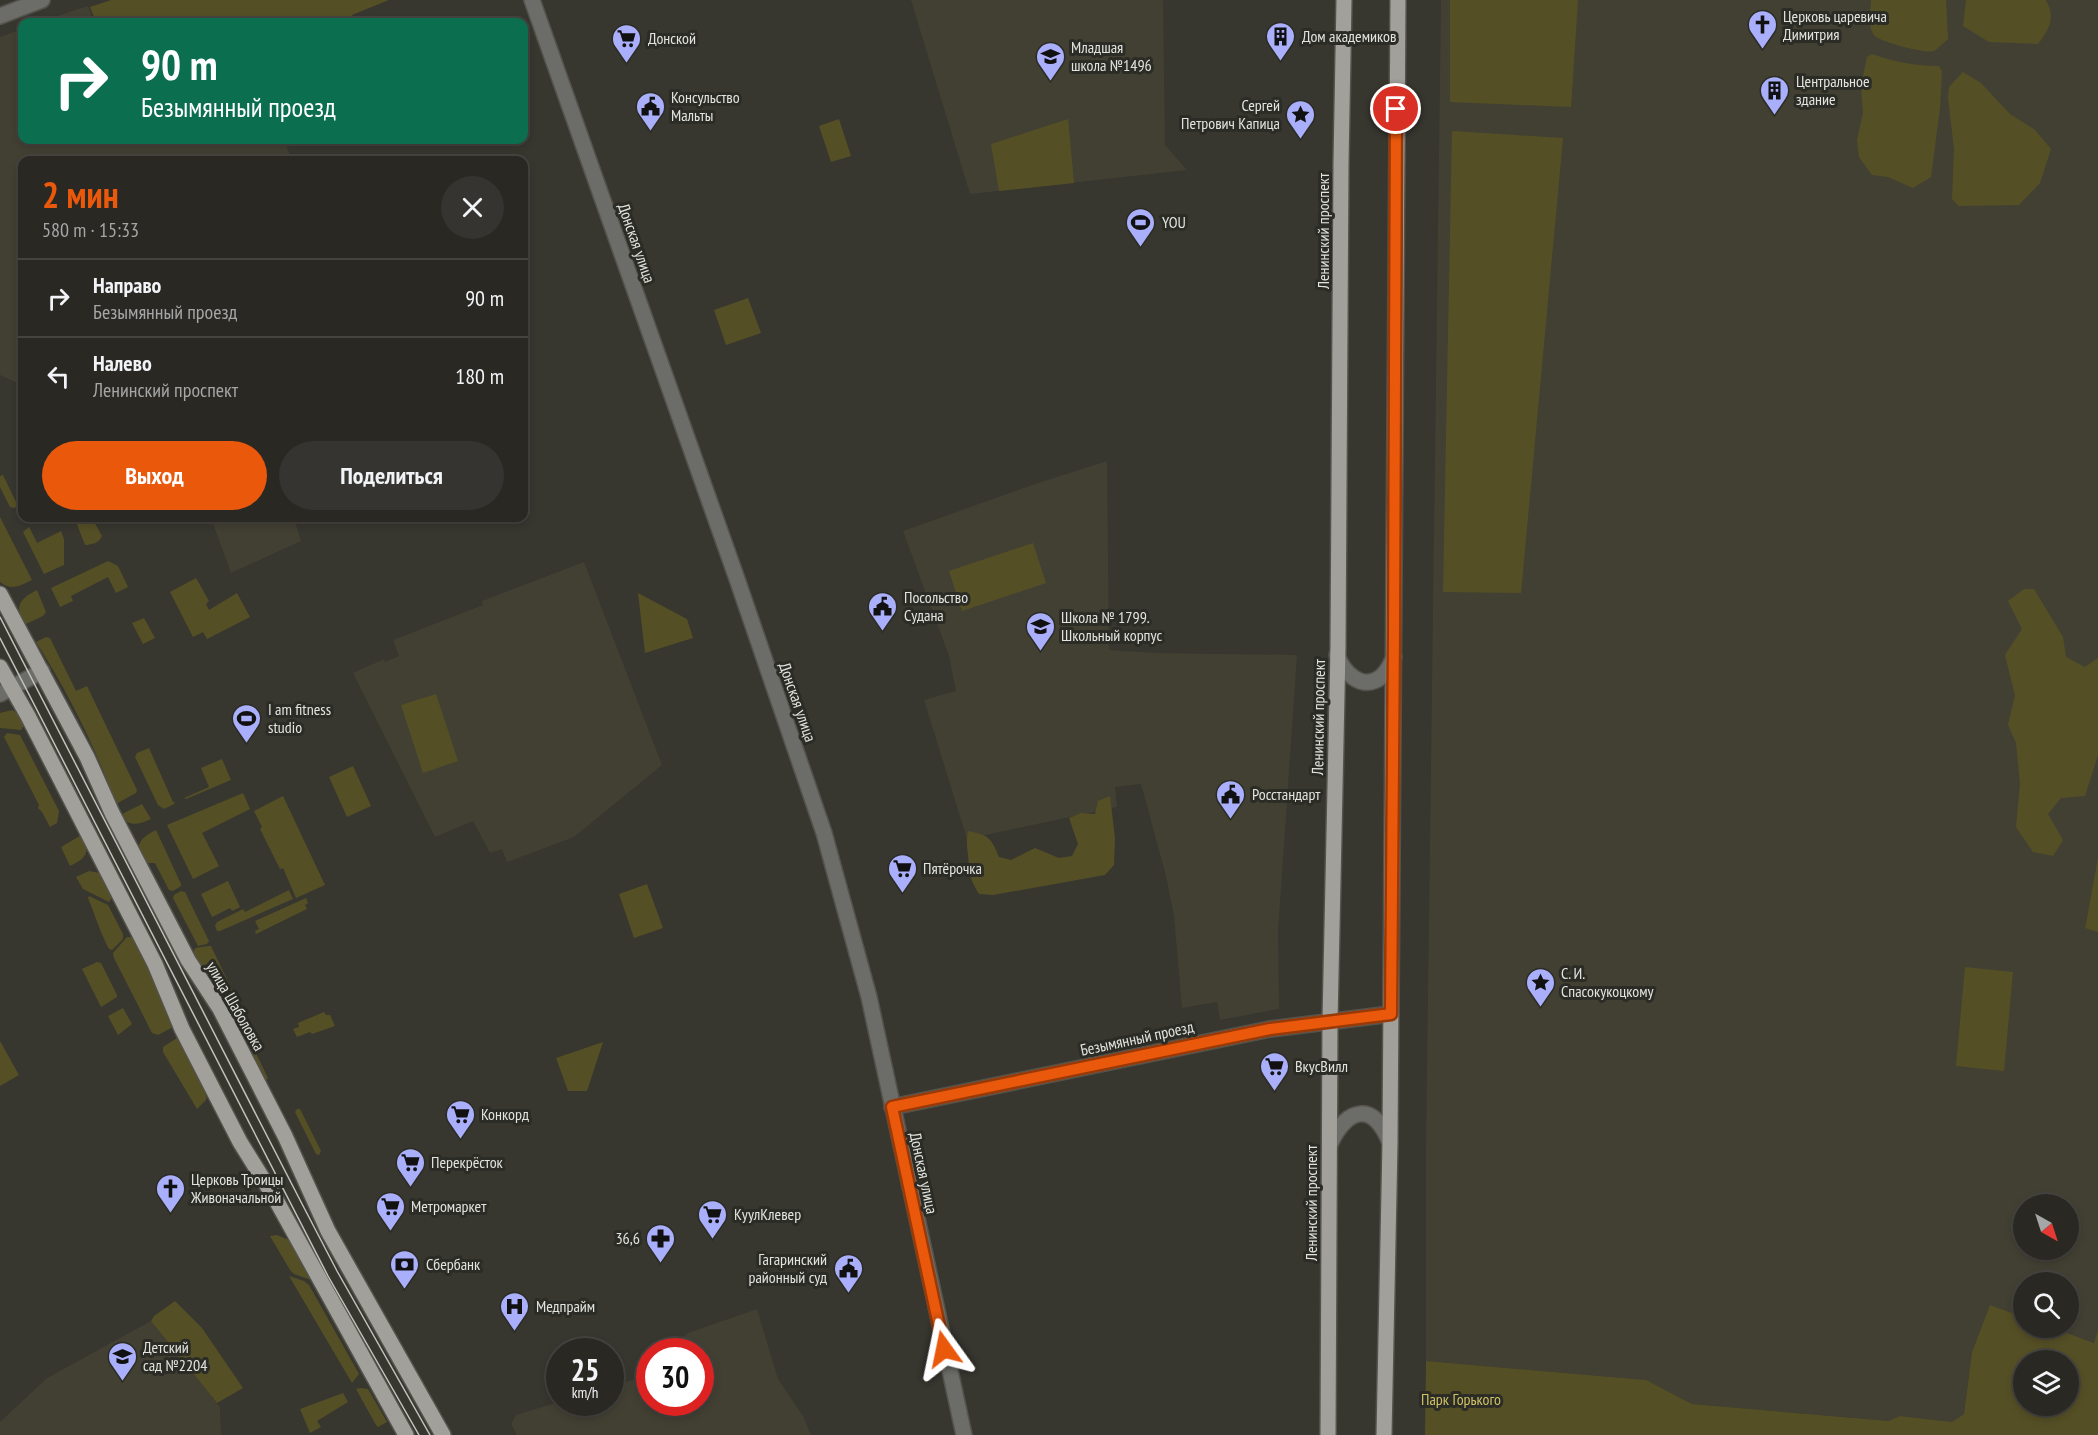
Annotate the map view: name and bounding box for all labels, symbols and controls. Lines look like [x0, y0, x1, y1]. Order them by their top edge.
place label: Церковь царевича Димитрия [1783, 6, 1887, 44]
church icon: Церковь царевича Димитрия [1746, 9, 1778, 51]
building icon: Дом академиков [1265, 20, 1297, 62]
supermarket icon: Донской [611, 22, 643, 64]
place label: Дом академиков [1302, 26, 1396, 46]
place label: Донской [648, 28, 696, 48]
text: 90 m [141, 37, 218, 92]
place label: Младшая школа №1496 [1071, 37, 1152, 75]
school or university icon: Младшая школа №1496 [1034, 40, 1066, 82]
icon: right [42, 42, 120, 120]
place label: Центральное здание [1796, 71, 1870, 109]
building icon: Центральное здание [1759, 74, 1791, 116]
pin [1370, 83, 1421, 134]
place label: Консульство Мальты [671, 87, 740, 125]
text: Безымянный проезд [141, 90, 336, 124]
public building icon: Консульство Мальты [634, 90, 666, 132]
icon: arrive [1379, 92, 1412, 125]
place label: Сергей Петрович Капица [1181, 95, 1280, 133]
place icon: Сергей Петрович Капица [1285, 98, 1317, 140]
text: 2 мин [42, 171, 119, 218]
street label: Ленинский проспект [1313, 172, 1333, 290]
button: close [441, 176, 504, 239]
street label: Донская улица [614, 201, 660, 285]
sports icon: YOU [1125, 206, 1157, 248]
place label: YOU [1162, 212, 1186, 232]
text: 580 m · 15:33 [42, 217, 139, 243]
text: Направо [93, 271, 161, 299]
icon: right [42, 282, 75, 315]
text: 90 m [465, 284, 504, 312]
text: Безымянный проезд [93, 299, 237, 325]
text: Налево [93, 349, 152, 377]
icon: left [42, 360, 75, 393]
text: 180 m [455, 362, 504, 390]
text: Ленинский проспект [93, 377, 238, 403]
button: Выход [42, 441, 267, 510]
button: Поделиться [279, 441, 504, 510]
place label: Посольство Судана [904, 587, 968, 625]
public building icon: Посольство Судана [867, 590, 899, 632]
place label: Школа № 1799. Школьный корпус [1061, 607, 1162, 645]
school or university icon: Школа № 1799. Школьный корпус [1024, 610, 1056, 652]
street label: Ленинский проспект [1307, 658, 1329, 776]
street label: Донская улица [775, 660, 821, 744]
place label: I am fitness studio [268, 699, 331, 737]
sports icon: I am fitness studio [231, 702, 263, 744]
public building icon: Росстандарт [1215, 778, 1247, 820]
place label: Росстандарт [1252, 784, 1321, 804]
supermarket icon: Пятёрочка [886, 852, 918, 894]
place label: Пятёрочка [923, 858, 982, 878]
street label: улица Шаболовка [202, 958, 270, 1054]
place label: С. И. Спасокукоцкому [1561, 963, 1654, 1001]
place icon: С. И. Спасокукоцкому [1524, 966, 1556, 1008]
street label: Безымянный проезд [1078, 1016, 1196, 1060]
supermarket icon: ВкусВилл [1258, 1050, 1290, 1092]
place label: ВкусВилл [1295, 1056, 1348, 1076]
supermarket icon: Конкорд [444, 1098, 476, 1140]
place label: Конкорд [481, 1104, 529, 1124]
street label: Донская улица [906, 1130, 942, 1216]
street label: Ленинский проспект [1301, 1144, 1321, 1262]
supermarket icon: Перекрёсток [394, 1146, 426, 1188]
place label: Перекрёсток [431, 1152, 504, 1172]
place label: Церковь Троицы Живоначальной [190, 1169, 283, 1207]
church icon: Церковь Троицы Живоначальной [154, 1172, 186, 1214]
supermarket icon: Метромаркет [374, 1190, 406, 1232]
north arrow [2013, 1194, 2079, 1260]
map controls [2013, 1194, 2079, 1416]
place label: Метромаркет [411, 1196, 487, 1216]
supermarket icon: КуулКлевер [697, 1198, 729, 1240]
place label: КуулКлевер [734, 1204, 801, 1224]
pharmacy icon: 36,6 [645, 1222, 677, 1264]
place label: 36,6 [615, 1228, 640, 1248]
bank icon: Сбербанк [389, 1248, 421, 1290]
place label: Гагаринский районный суд [748, 1249, 827, 1287]
public building icon: Гагаринский районный суд [832, 1252, 864, 1294]
place label: Сбербанк [426, 1254, 481, 1274]
button: search [2013, 1272, 2079, 1338]
hospital icon: Медпрайм [499, 1290, 531, 1332]
place label: Медпрайм [536, 1296, 595, 1316]
position arrow [912, 1317, 976, 1381]
place label: Детский сад №2204 [143, 1337, 208, 1375]
speed limit sign: 30 [636, 1338, 714, 1416]
school or university icon: Детский сад №2204 [106, 1340, 138, 1382]
text: 25 [571, 1350, 599, 1389]
button: layers [2013, 1350, 2079, 1416]
text: km/h [572, 1383, 598, 1402]
park label: Парк Горького [1421, 1389, 1501, 1409]

